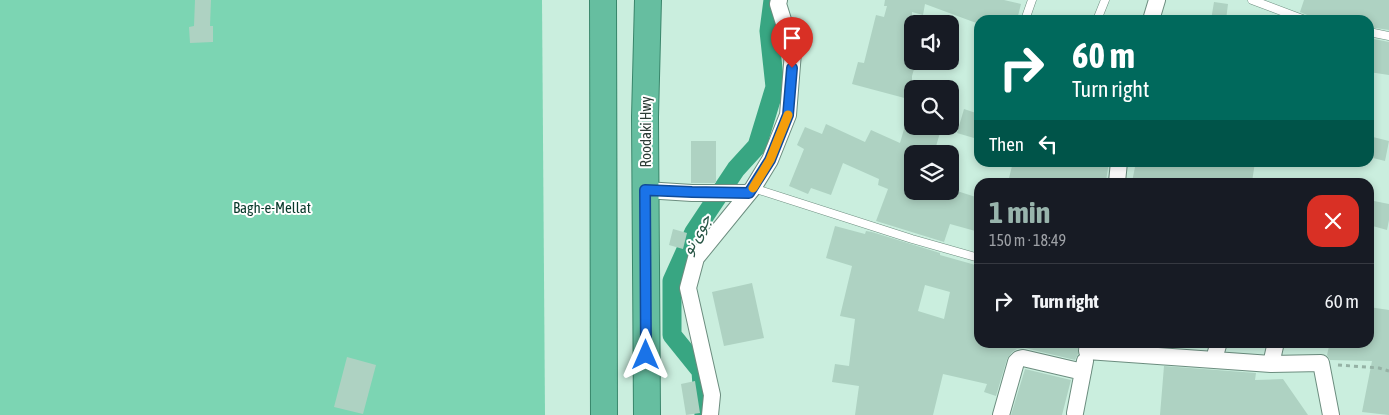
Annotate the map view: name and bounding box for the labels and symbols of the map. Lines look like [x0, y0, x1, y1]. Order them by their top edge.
pin [771, 17, 813, 68]
street label: Roodaki Hwy [637, 96, 654, 168]
park label: Bagh-e-Mellat [233, 199, 311, 216]
water label: جوی نو [678, 210, 717, 258]
position arrow [619, 328, 671, 380]

